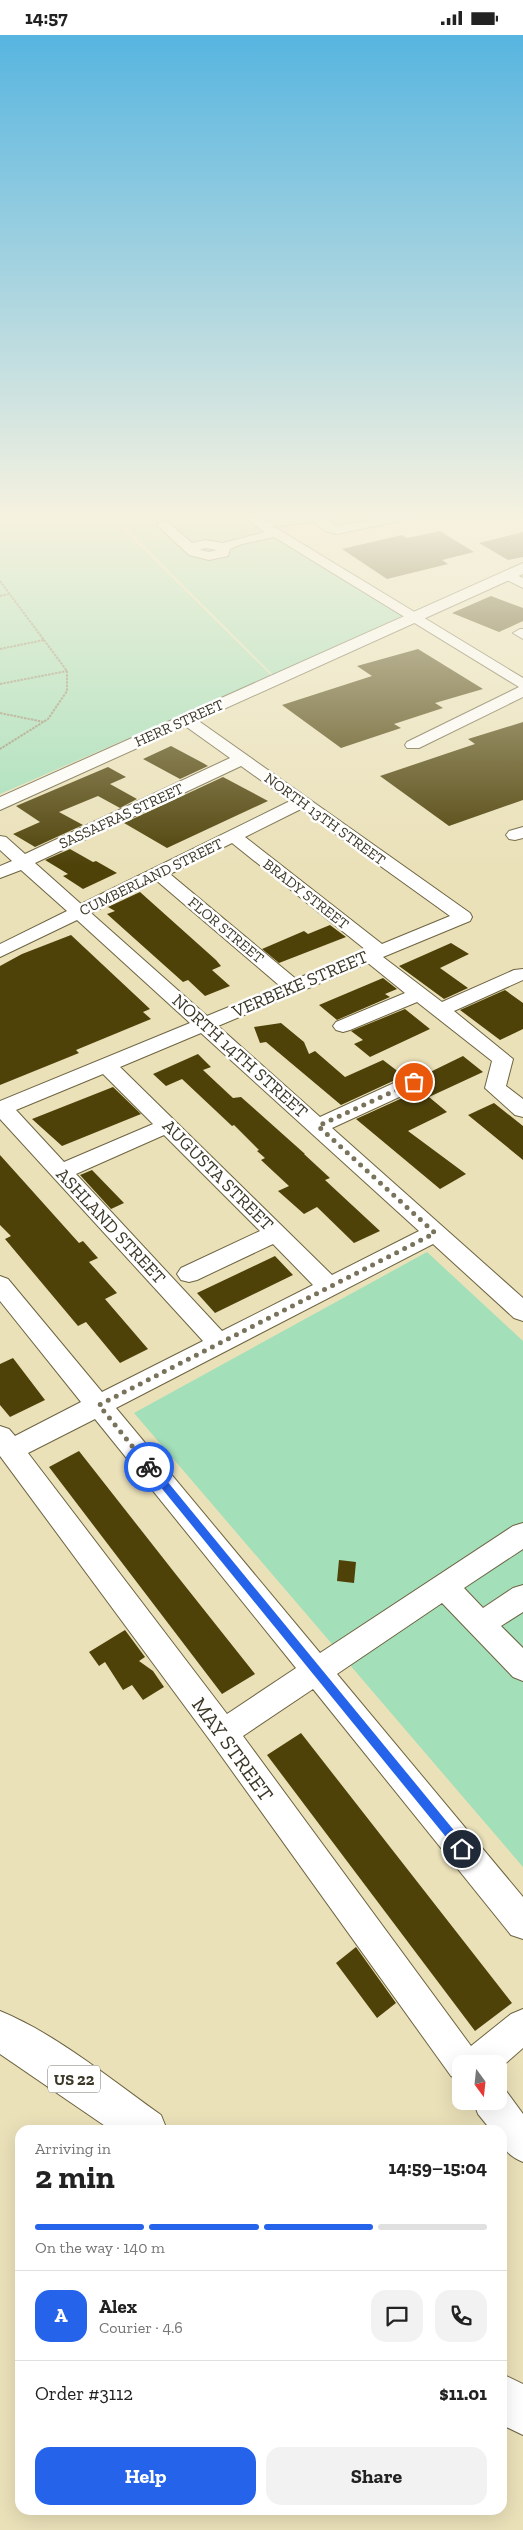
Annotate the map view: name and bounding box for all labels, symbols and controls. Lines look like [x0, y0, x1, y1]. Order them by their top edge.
text: 14:57 [25, 6, 68, 29]
street label: HERR STREET [132, 695, 226, 751]
street label: NORTH 13TH STREET [261, 769, 389, 869]
street label: SASSAFRAS STREET [56, 779, 186, 853]
street label: CUMBERLAND STREET [76, 834, 226, 920]
street label: BRADY STREET [260, 855, 352, 933]
street label: FLOR STREET [184, 893, 268, 967]
street label: VERBEKE STREET [228, 946, 371, 1023]
street label: NORTH 14TH STREET [168, 989, 312, 1123]
pin [393, 1061, 435, 1103]
icon: bag [400, 1068, 428, 1096]
street label: AUGUSTA STREET [158, 1115, 278, 1235]
street label: ASHLAND STREET [52, 1163, 170, 1289]
courier [124, 1442, 174, 1492]
icon: bike [135, 1453, 163, 1481]
street label: MAY STREET [187, 1692, 279, 1806]
pin [441, 1828, 483, 1870]
icon: home [448, 1835, 476, 1863]
north arrow [452, 2055, 508, 2110]
map controls [452, 2055, 507, 2110]
road number: US 22 [48, 2065, 100, 2093]
text: Arriving in [35, 2139, 111, 2158]
text: 14:59–15:04 [389, 2156, 487, 2179]
text: 2 min [35, 2158, 115, 2196]
text: On the way · 140 m [35, 2238, 165, 2257]
button: chat [371, 2290, 423, 2342]
button: phone [435, 2290, 487, 2342]
text: Alex [99, 2295, 137, 2318]
text: A [54, 2304, 68, 2327]
text: Courier · 4.6 [99, 2318, 183, 2337]
text: Order #3112 [35, 2382, 133, 2405]
text: $11.01 [439, 2382, 487, 2405]
button: Help [35, 2447, 256, 2505]
button: Share [266, 2447, 487, 2505]

